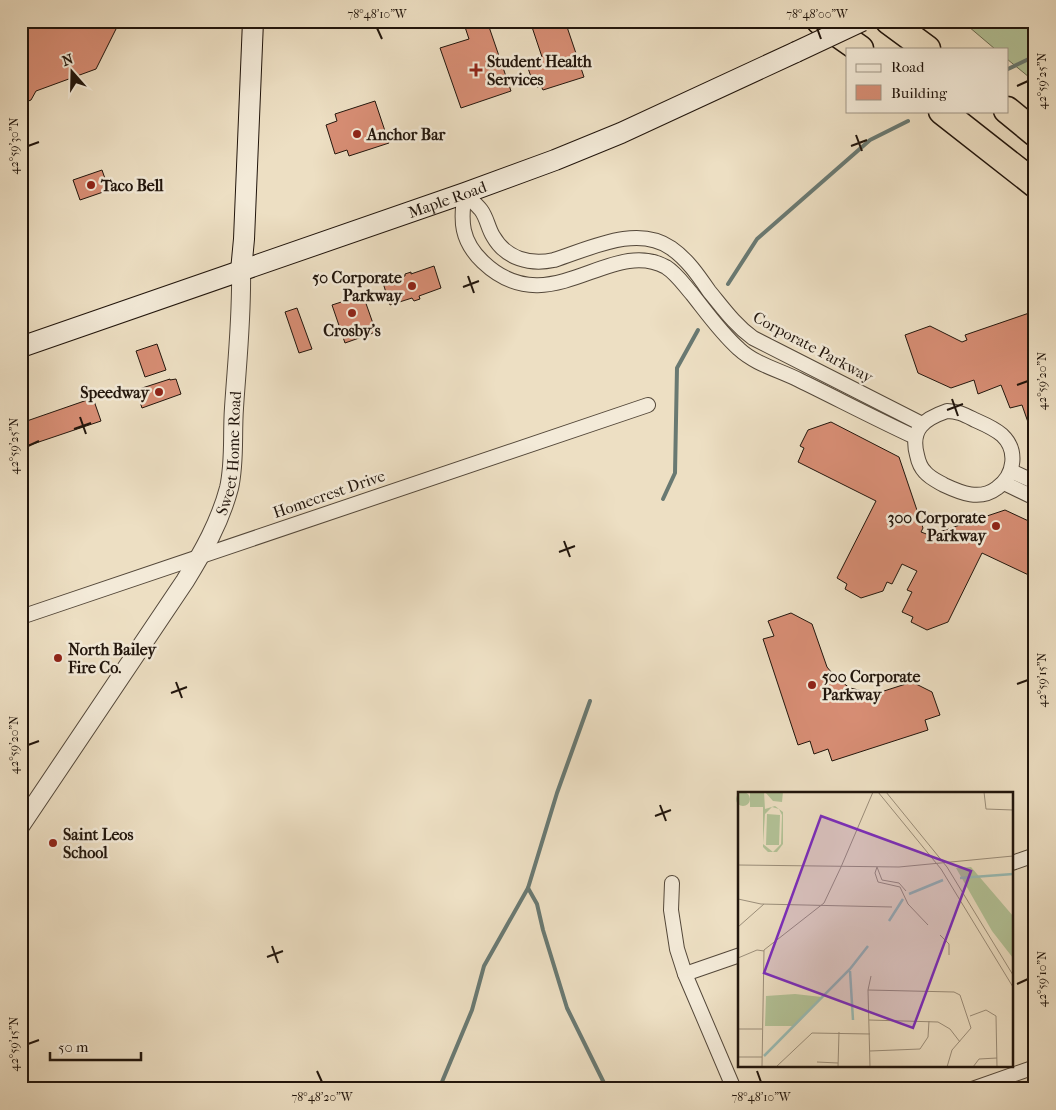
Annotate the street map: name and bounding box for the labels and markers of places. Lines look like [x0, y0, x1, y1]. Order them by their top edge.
place label: Student Health Services [487, 52, 593, 89]
marker: Student Health Services [469, 63, 483, 77]
place label: Anchor Bar [366, 125, 447, 144]
marker: Anchor Bar [351, 128, 363, 140]
place label: Taco Bell [100, 176, 164, 195]
marker: Taco Bell [85, 179, 97, 191]
place label: 50 Corporate Parkway [312, 268, 403, 306]
marker: 50 Corporate Parkway [406, 280, 418, 292]
marker: Crosby's [346, 307, 358, 319]
place label: Crosby's [323, 321, 381, 341]
place label: Speedway [80, 383, 150, 403]
marker: Speedway [153, 386, 165, 398]
place label: 300 Corporate Parkway [888, 508, 987, 546]
marker: 300 Corporate Parkway [990, 520, 1002, 532]
place label: North Bailey Fire Co. [67, 640, 157, 677]
marker: North Bailey Fire Co. [52, 652, 64, 664]
place label: 500 Corporate Parkway [822, 667, 921, 705]
marker: 500 Corporate Parkway [806, 679, 818, 691]
place label: Saint Leos School [63, 825, 133, 862]
marker: Saint Leos School [47, 837, 59, 849]

